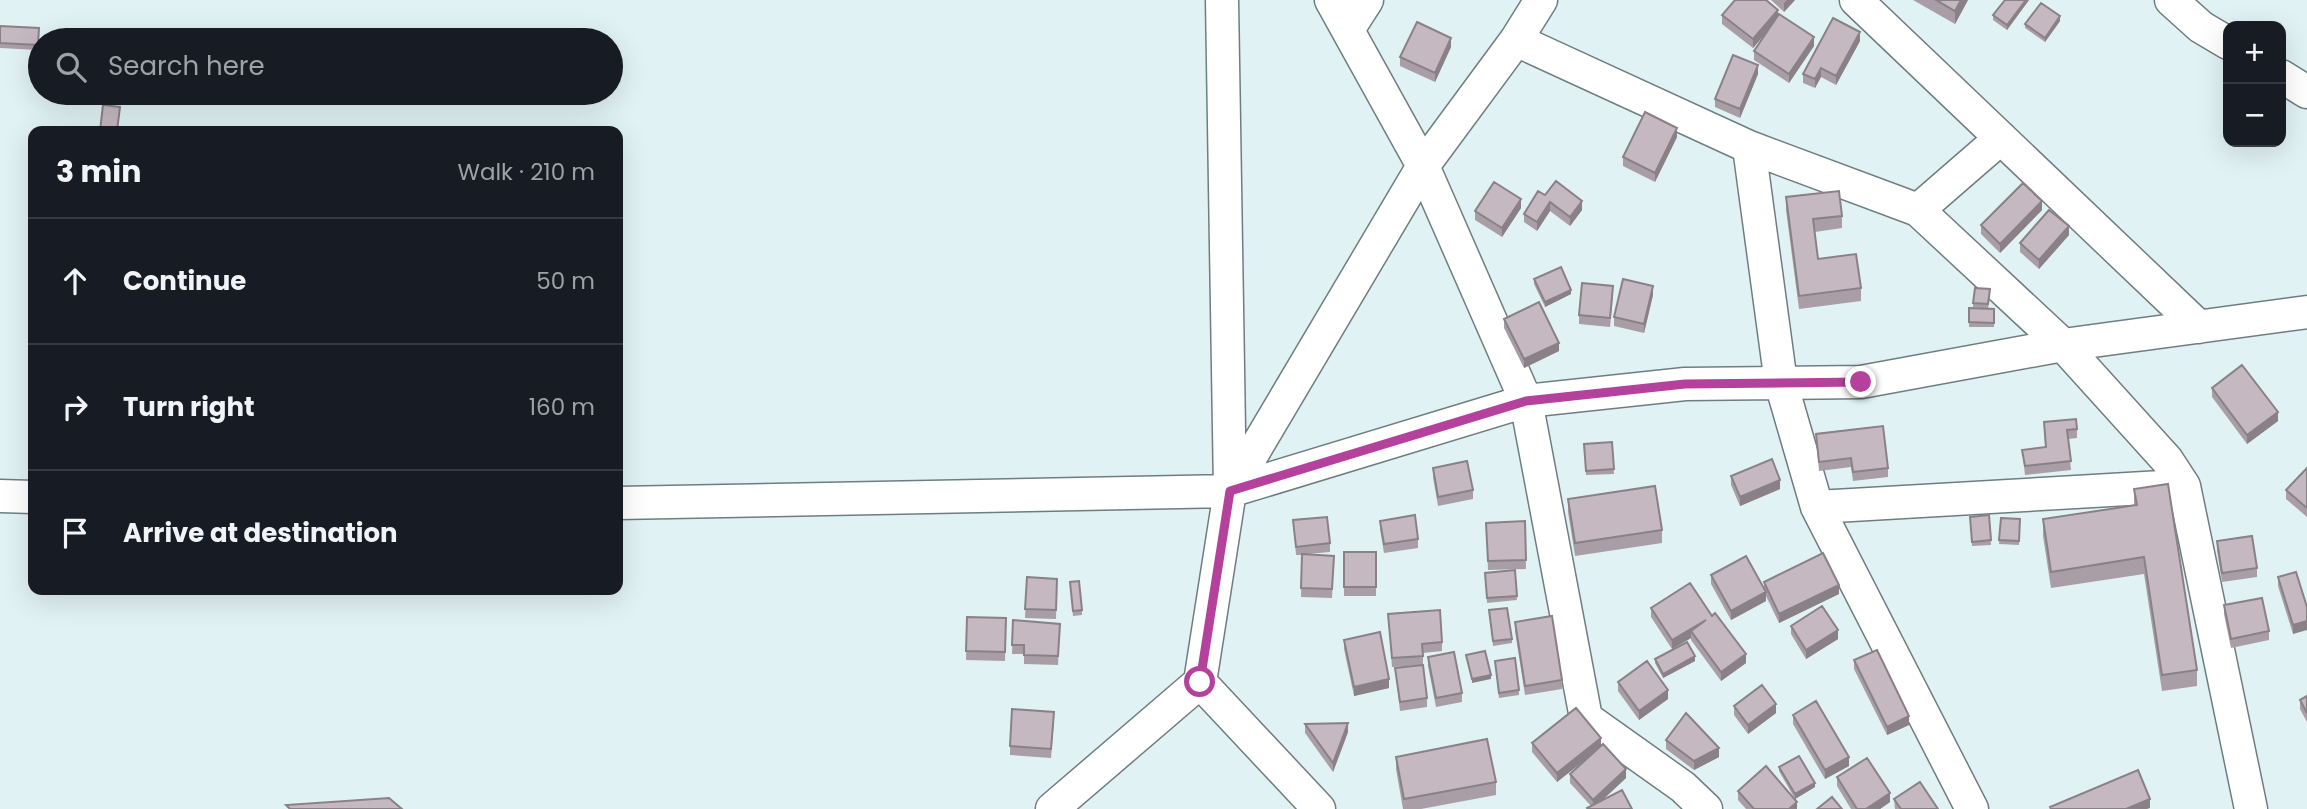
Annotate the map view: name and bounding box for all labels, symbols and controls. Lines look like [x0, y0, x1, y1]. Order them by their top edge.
map controls [2223, 21, 2286, 147]
button: + [2223, 21, 2286, 84]
search box [28, 28, 623, 105]
icon: search [52, 48, 90, 86]
text: Search here [108, 48, 265, 84]
button: − [2223, 84, 2286, 147]
text: 3 min [56, 150, 141, 193]
text: Walk · 210 m [457, 156, 595, 188]
icon: ahead [56, 262, 94, 300]
text: Continue [123, 263, 246, 299]
text: 50 m [536, 265, 595, 297]
route end [1845, 366, 1876, 397]
icon: right [56, 388, 94, 426]
text: Turn right [123, 389, 255, 425]
text: 160 m [529, 391, 595, 423]
icon: arrive [56, 514, 94, 552]
text: Arrive at destination [123, 515, 398, 551]
route start [1184, 666, 1215, 697]

